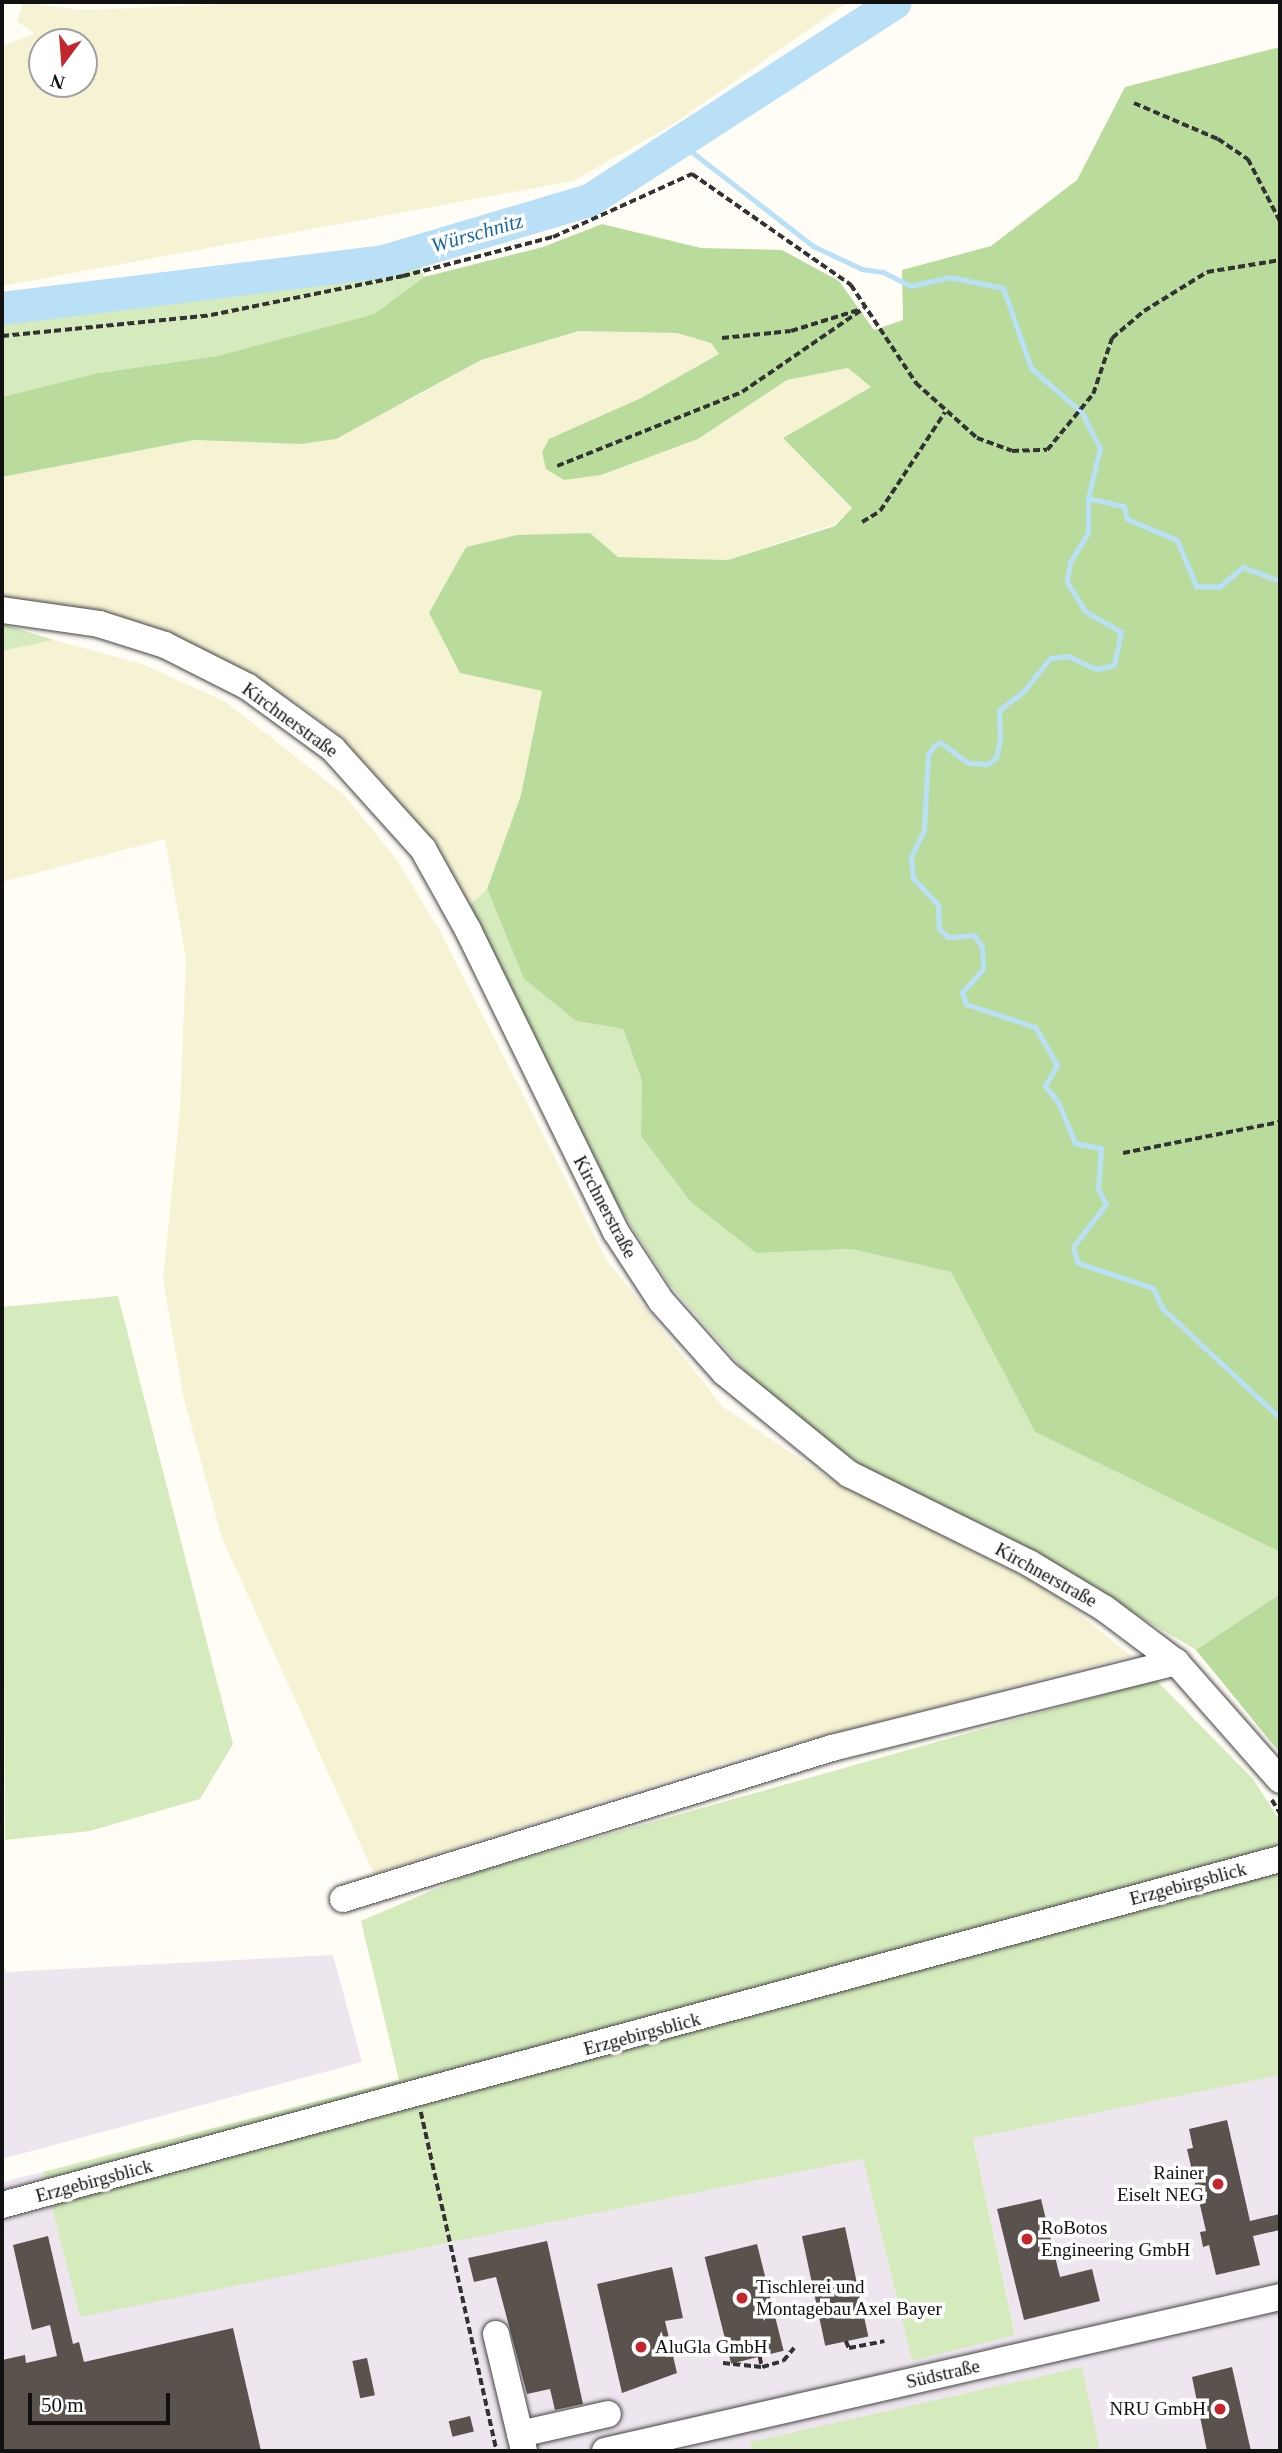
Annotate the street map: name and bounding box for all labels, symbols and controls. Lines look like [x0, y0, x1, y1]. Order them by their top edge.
north arrow [28, 28, 98, 98]
text: N [48, 70, 67, 94]
water label: Würschnitz [428, 208, 526, 258]
street label: Kirchnerstraße [238, 678, 342, 762]
street label: Kirchnerstraße [568, 1152, 642, 1262]
street label: Kirchnerstraße [991, 1538, 1101, 1612]
street label: Erzgebirgsblick [1127, 1857, 1249, 1911]
street label: Erzgebirgsblick [581, 2007, 703, 2061]
street label: Erzgebirgsblick [33, 2154, 155, 2208]
place label: Rainer Eiselt NEG [1117, 2162, 1204, 2206]
marker: Rainer Eiselt NEG [1210, 2176, 1226, 2192]
place label: RoBotos Engineering GmbH [1041, 2217, 1190, 2261]
marker: RoBotos Engineering GmbH [1019, 2231, 1035, 2247]
place label: Tischlerei und Montagebau Axel Bayer [756, 2276, 943, 2320]
marker: Tischlerei und Montagebau Axel Bayer [734, 2290, 750, 2306]
place label: AluGla GmbH [655, 2336, 767, 2358]
marker: AluGla GmbH [633, 2339, 649, 2355]
street label: Südstraße [904, 2354, 982, 2394]
scale bar [32, 2380, 173, 2424]
text: 50 m [41, 2393, 84, 2417]
place label: NRU GmbH [1109, 2398, 1206, 2420]
marker: NRU GmbH [1212, 2401, 1228, 2417]

